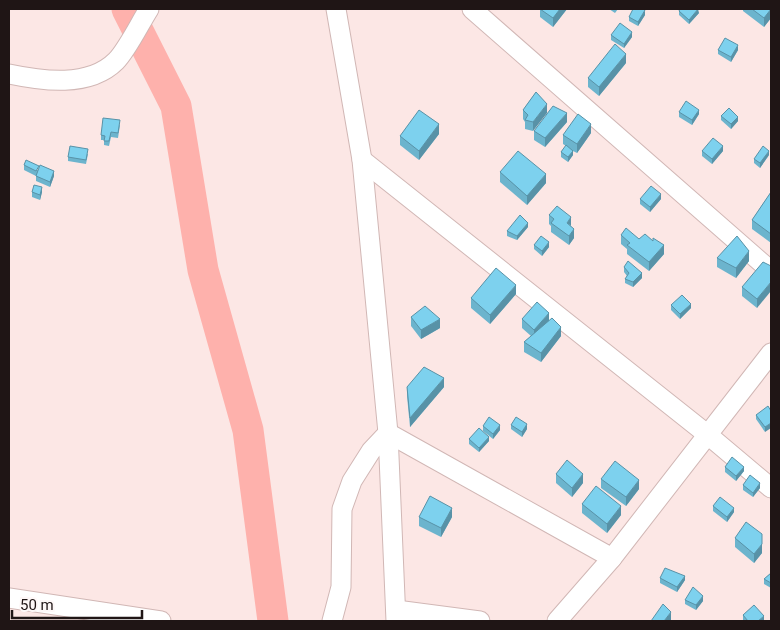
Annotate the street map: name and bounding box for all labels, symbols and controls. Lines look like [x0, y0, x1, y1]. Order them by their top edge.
scale bar [12, 588, 142, 620]
text: 50 m [20, 596, 54, 614]

